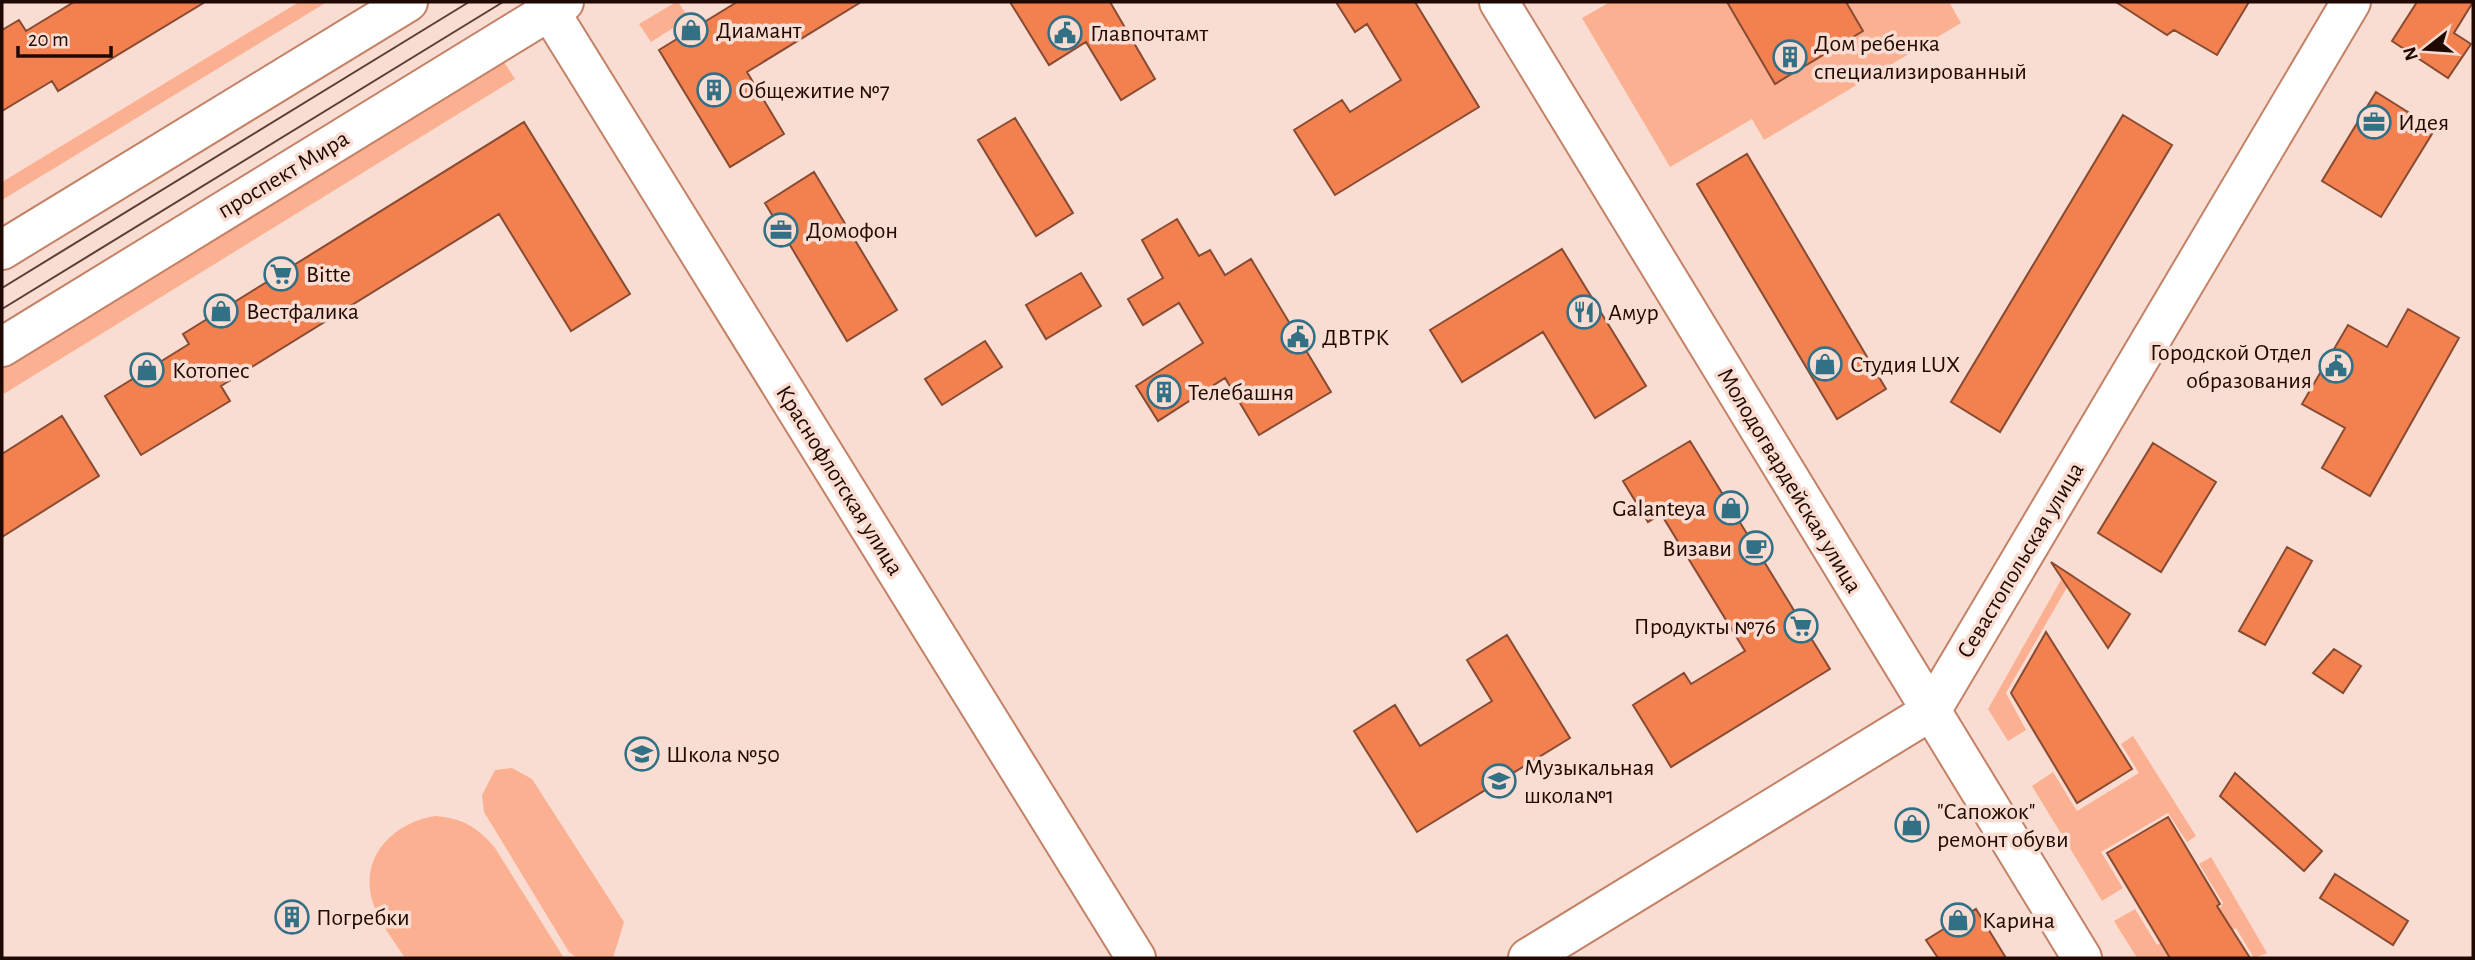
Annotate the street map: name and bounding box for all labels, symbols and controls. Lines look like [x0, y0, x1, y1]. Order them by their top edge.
shop icon: Диамант [672, 11, 710, 49]
scale bar [18, 14, 110, 58]
public building icon: Главпочтамт [1046, 14, 1084, 52]
north arrow [2391, 14, 2461, 84]
place label: Диамант [716, 19, 802, 43]
place label: Главпочтамт [1090, 22, 1208, 46]
text: 20 m [28, 29, 69, 50]
place label: Дом ребенка специализированный [1814, 32, 2027, 84]
building icon: Дом ребенка специализированный [1771, 38, 1809, 76]
text: N [2400, 44, 2422, 63]
building icon: Общежитие №7 [695, 71, 733, 109]
place label: Общежитие №7 [738, 79, 890, 103]
office icon: Идея [2355, 103, 2393, 141]
place label: Идея [2398, 111, 2449, 135]
street label: проспект Мира [214, 126, 353, 223]
office icon: Домофон [762, 211, 800, 249]
place label: Домофон [806, 219, 898, 243]
supermarket icon: Bitte [262, 255, 300, 293]
place label: Bitte [306, 263, 351, 287]
shop icon: Вестфалика [202, 292, 240, 330]
restaurant icon: Амур [1565, 293, 1603, 331]
place label: Вестфалика [246, 300, 359, 324]
place label: Амур [1608, 301, 1659, 325]
public building icon: ДВТРК [1279, 318, 1317, 356]
place label: ДВТРК [1322, 326, 1389, 350]
place label: Городской Отдел образования [2150, 341, 2312, 393]
shop icon: Студия LUX [1806, 345, 1844, 383]
public building icon: Городской Отдел образования [2317, 347, 2355, 385]
shop icon: Котопес [128, 351, 166, 389]
place label: Студия LUX [1850, 353, 1960, 377]
place label: Котопес [172, 359, 250, 383]
street label: Молодогвардейская улица [1712, 364, 1866, 597]
building icon: Телебашня [1145, 373, 1183, 411]
street label: Краснофлотская улица [771, 381, 907, 580]
place label: Телебашня [1188, 381, 1294, 405]
street label: Севастопольская улица [1953, 458, 2089, 663]
shop icon: Galanteya [1712, 489, 1750, 527]
place label: Galanteya [1612, 497, 1706, 521]
cafe icon: Визави [1737, 529, 1775, 567]
place label: Визави [1662, 537, 1732, 561]
supermarket icon: Продукты №76 [1782, 607, 1820, 645]
place label: Продукты №76 [1634, 615, 1776, 639]
school or university icon: Школа №50 [623, 735, 661, 773]
place label: Школа №50 [666, 743, 780, 767]
place label: Музыкальная школа№1 [1524, 756, 1655, 808]
school or university icon: Музыкальная школа№1 [1480, 762, 1518, 800]
place label: "Сапожок" ремонт обуви [1937, 800, 2069, 852]
shop icon: "Сапожок" ремонт обуви [1893, 806, 1931, 844]
building icon: Погребки [273, 898, 311, 936]
shop icon: Карина [1939, 901, 1977, 939]
place label: Погребки [316, 906, 410, 930]
place label: Карина [1982, 909, 2055, 933]

